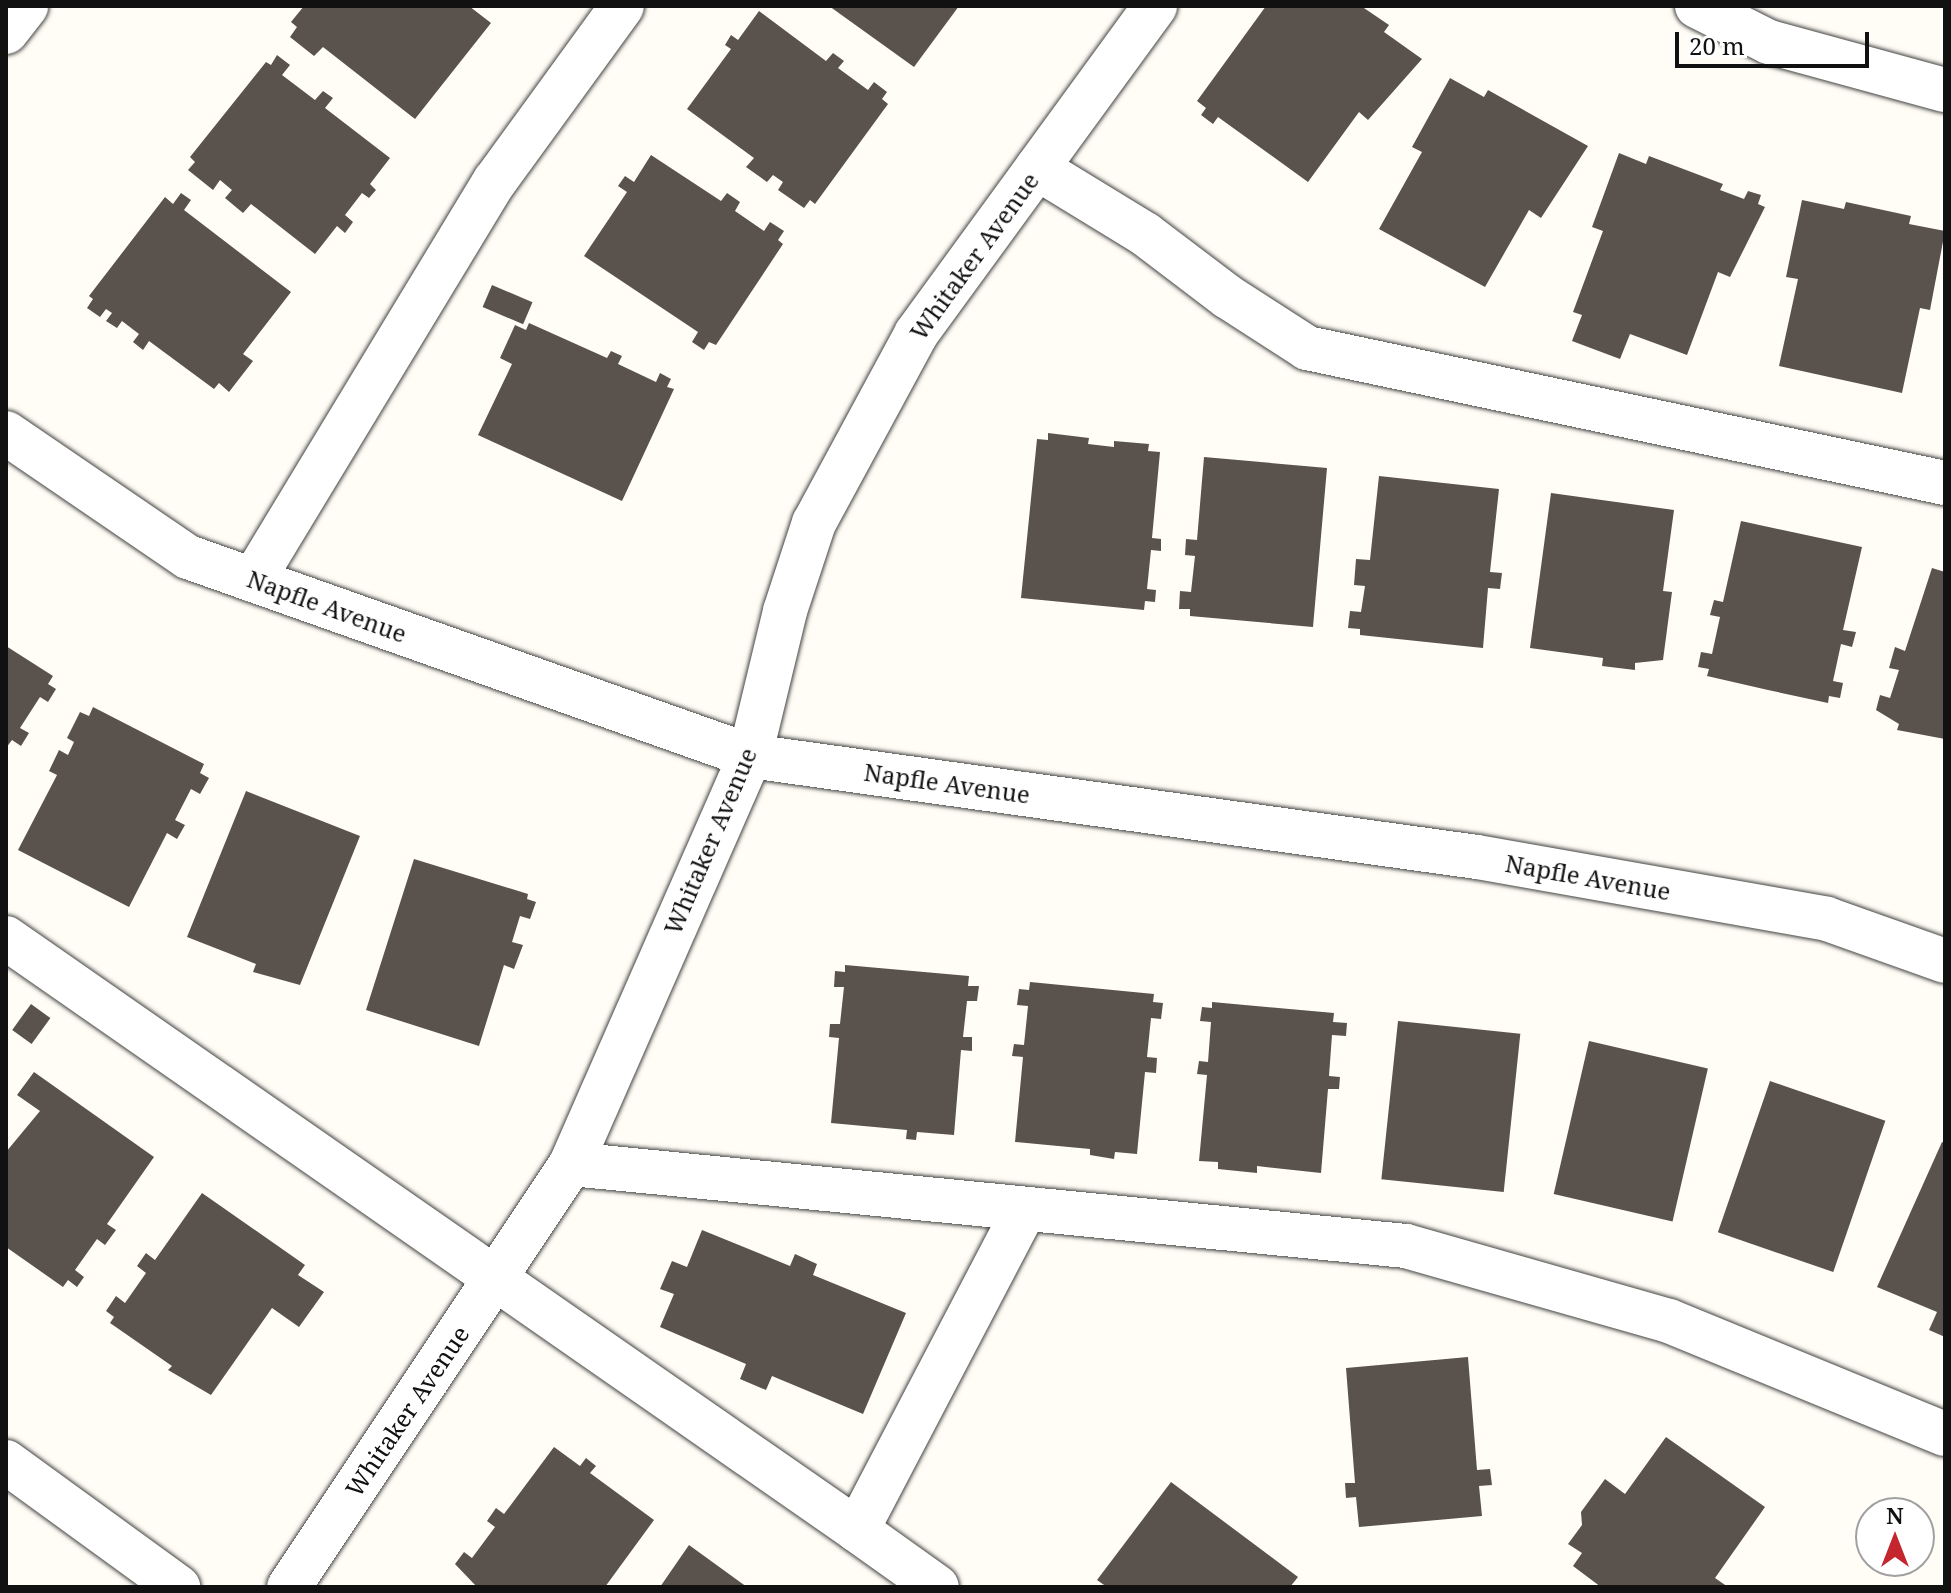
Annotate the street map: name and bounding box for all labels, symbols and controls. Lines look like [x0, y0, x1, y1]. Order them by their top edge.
scale bar [1679, 16, 1873, 66]
text: 20 m [1689, 29, 1745, 62]
street label: Whitaker Avenue [904, 167, 1044, 345]
street label: Napfle Avenue [243, 564, 411, 648]
street label: Whitaker Avenue [658, 743, 762, 939]
street label: Napfle Avenue [862, 757, 1032, 809]
street label: Napfle Avenue [1503, 848, 1673, 906]
street label: Whitaker Avenue [339, 1320, 475, 1502]
north arrow [1855, 1497, 1935, 1577]
text: N [1886, 1500, 1904, 1530]

